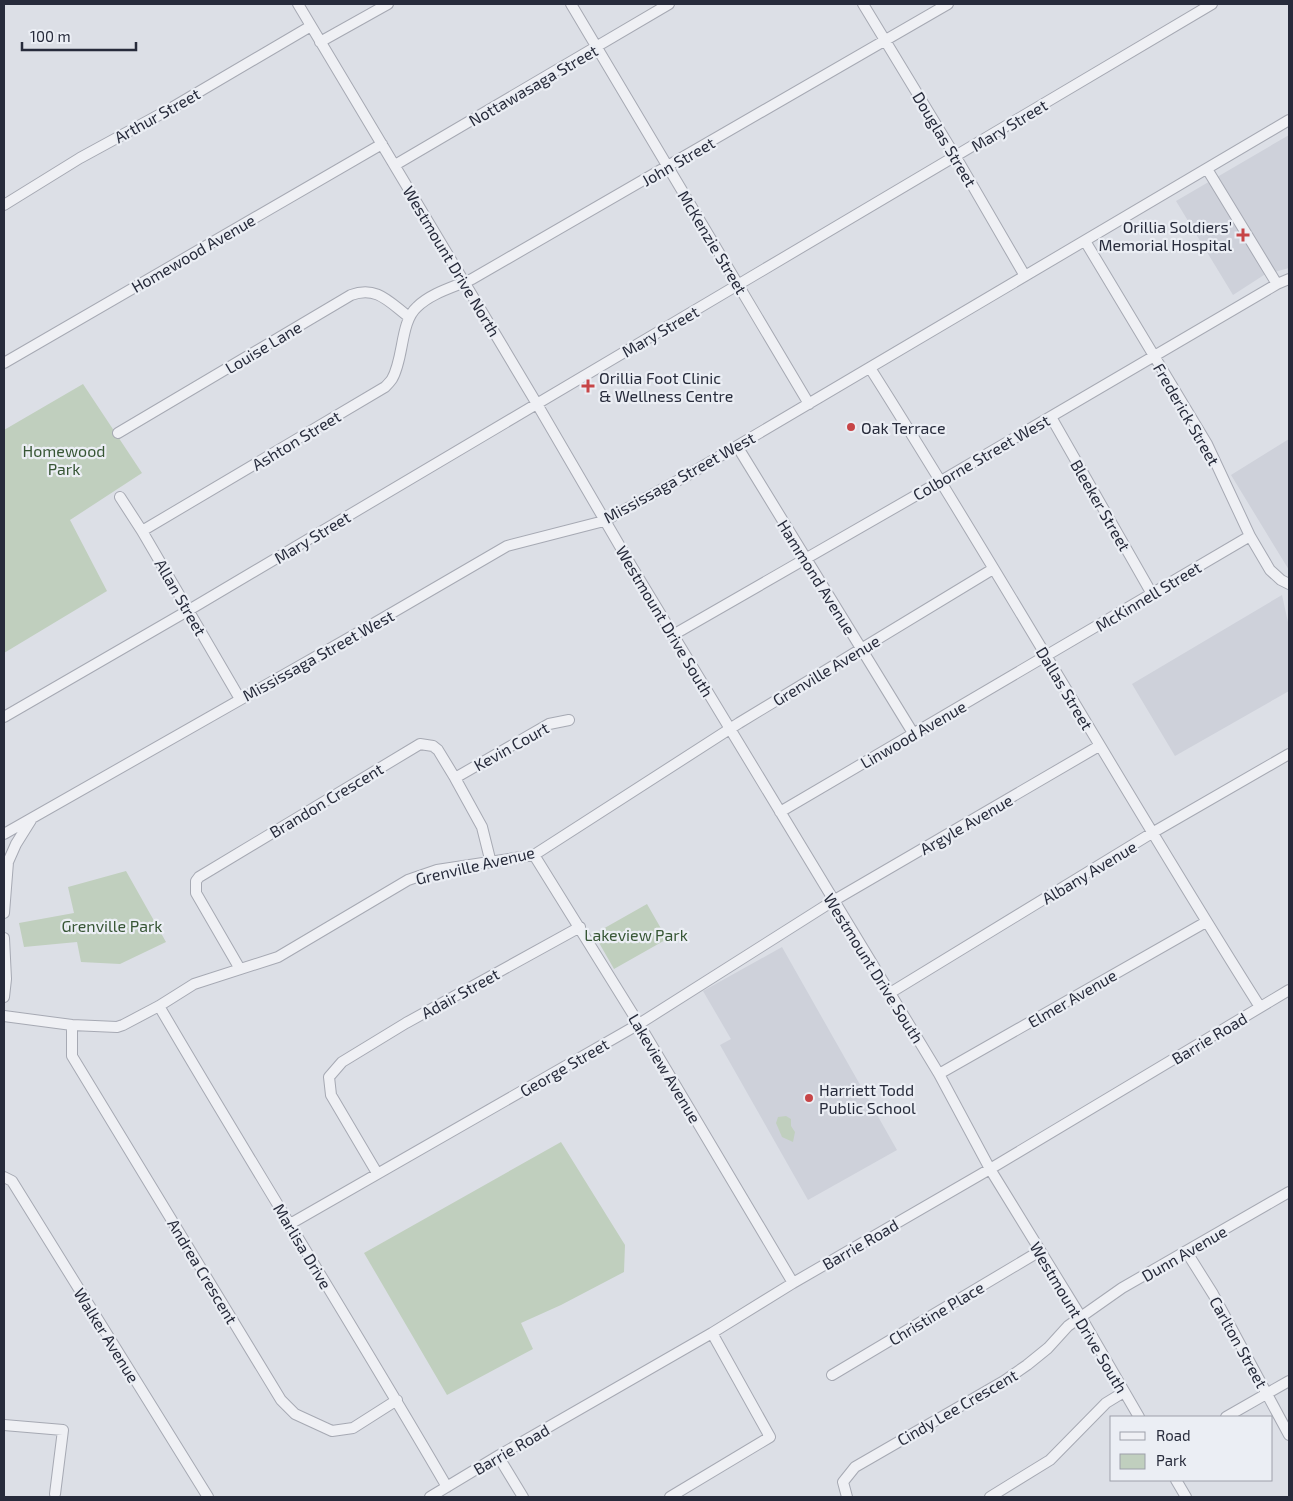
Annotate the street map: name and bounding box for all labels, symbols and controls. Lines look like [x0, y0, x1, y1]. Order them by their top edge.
scale bar [22, 20, 136, 52]
text: 100 m [30, 27, 71, 45]
street label: Nottawasaga Street [465, 40, 601, 130]
street label: Arthur Street [111, 84, 203, 146]
street label: Douglas Street [909, 88, 981, 190]
street label: Mary Street [968, 95, 1050, 155]
street label: John Street [638, 132, 718, 190]
street label: Westmount Drive North [399, 182, 505, 340]
street label: McKenzie Street [675, 187, 751, 297]
street label: Homewood Avenue [128, 210, 258, 296]
place label: Orillia Soldiers' Memorial Hospital [1098, 217, 1232, 254]
marker: Orillia Soldiers' Memorial Hospital [1236, 228, 1250, 242]
street label: Mary Street [618, 301, 702, 361]
street label: Louise Lane [221, 317, 305, 377]
street label: Frederick Street [1150, 359, 1224, 469]
place label: Orillia Foot Clinic & Wellness Centre [599, 368, 733, 405]
marker: Orillia Foot Clinic & Wellness Centre [581, 379, 595, 393]
street label: Ashton Street [248, 406, 344, 474]
street label: Colborne Street West [909, 410, 1053, 504]
place label: Oak Terrace [861, 418, 946, 437]
marker: Oak Terrace [845, 421, 857, 433]
street label: Mississaga Street West [600, 427, 758, 527]
park label: Homewood Park [23, 441, 105, 478]
street label: Bleeker Street [1067, 456, 1135, 554]
street label: Mary Street [271, 507, 353, 567]
street label: Hammond Avenue [774, 516, 860, 638]
street label: Westmount Drive South [612, 542, 718, 700]
street label: Allan Street [151, 555, 211, 639]
street label: McKinnell Street [1092, 557, 1204, 635]
street label: Mississaga Street West [239, 605, 397, 705]
street label: Grenville Avenue [769, 631, 883, 709]
street label: Dallas Street [1033, 643, 1097, 733]
street label: Linwood Avenue [857, 696, 969, 772]
street label: Kevin Court [470, 718, 552, 774]
street label: Brandon Crescent [266, 759, 386, 841]
street label: Argyle Avenue [916, 790, 1016, 858]
street label: Albany Avenue [1038, 836, 1140, 908]
street label: Grenville Avenue [414, 842, 536, 888]
street label: Westmount Drive South [820, 890, 928, 1046]
park label: Grenville Park [62, 916, 162, 935]
park label: Lakeview Park [584, 925, 688, 944]
street label: Adair Street [418, 964, 502, 1022]
street label: Elmer Avenue [1024, 965, 1120, 1031]
street label: Barrie Road [1168, 1008, 1250, 1068]
street label: Lakeview Avenue [625, 1010, 705, 1126]
street label: George Street [516, 1034, 612, 1100]
place label: Harriett Todd Public School [819, 1080, 916, 1117]
marker: Harriett Todd Public School [803, 1092, 815, 1104]
street label: Marlisa Drive [270, 1200, 336, 1292]
street label: Andrea Crescent [164, 1215, 242, 1327]
street label: Barrie Road [819, 1215, 901, 1273]
street label: Dunn Avenue [1138, 1221, 1230, 1285]
street label: Westmount Drive South [1026, 1238, 1132, 1396]
street label: Christine Place [885, 1277, 987, 1349]
street label: Walker Avenue [70, 1284, 144, 1386]
street label: Carlton Street [1206, 1293, 1272, 1391]
street label: Cindy Lee Crescent [893, 1365, 1021, 1449]
legend [1110, 1416, 1273, 1481]
street label: Barrie Road [470, 1420, 552, 1478]
text: Road [1156, 1426, 1191, 1444]
text: Park [1156, 1451, 1187, 1469]

